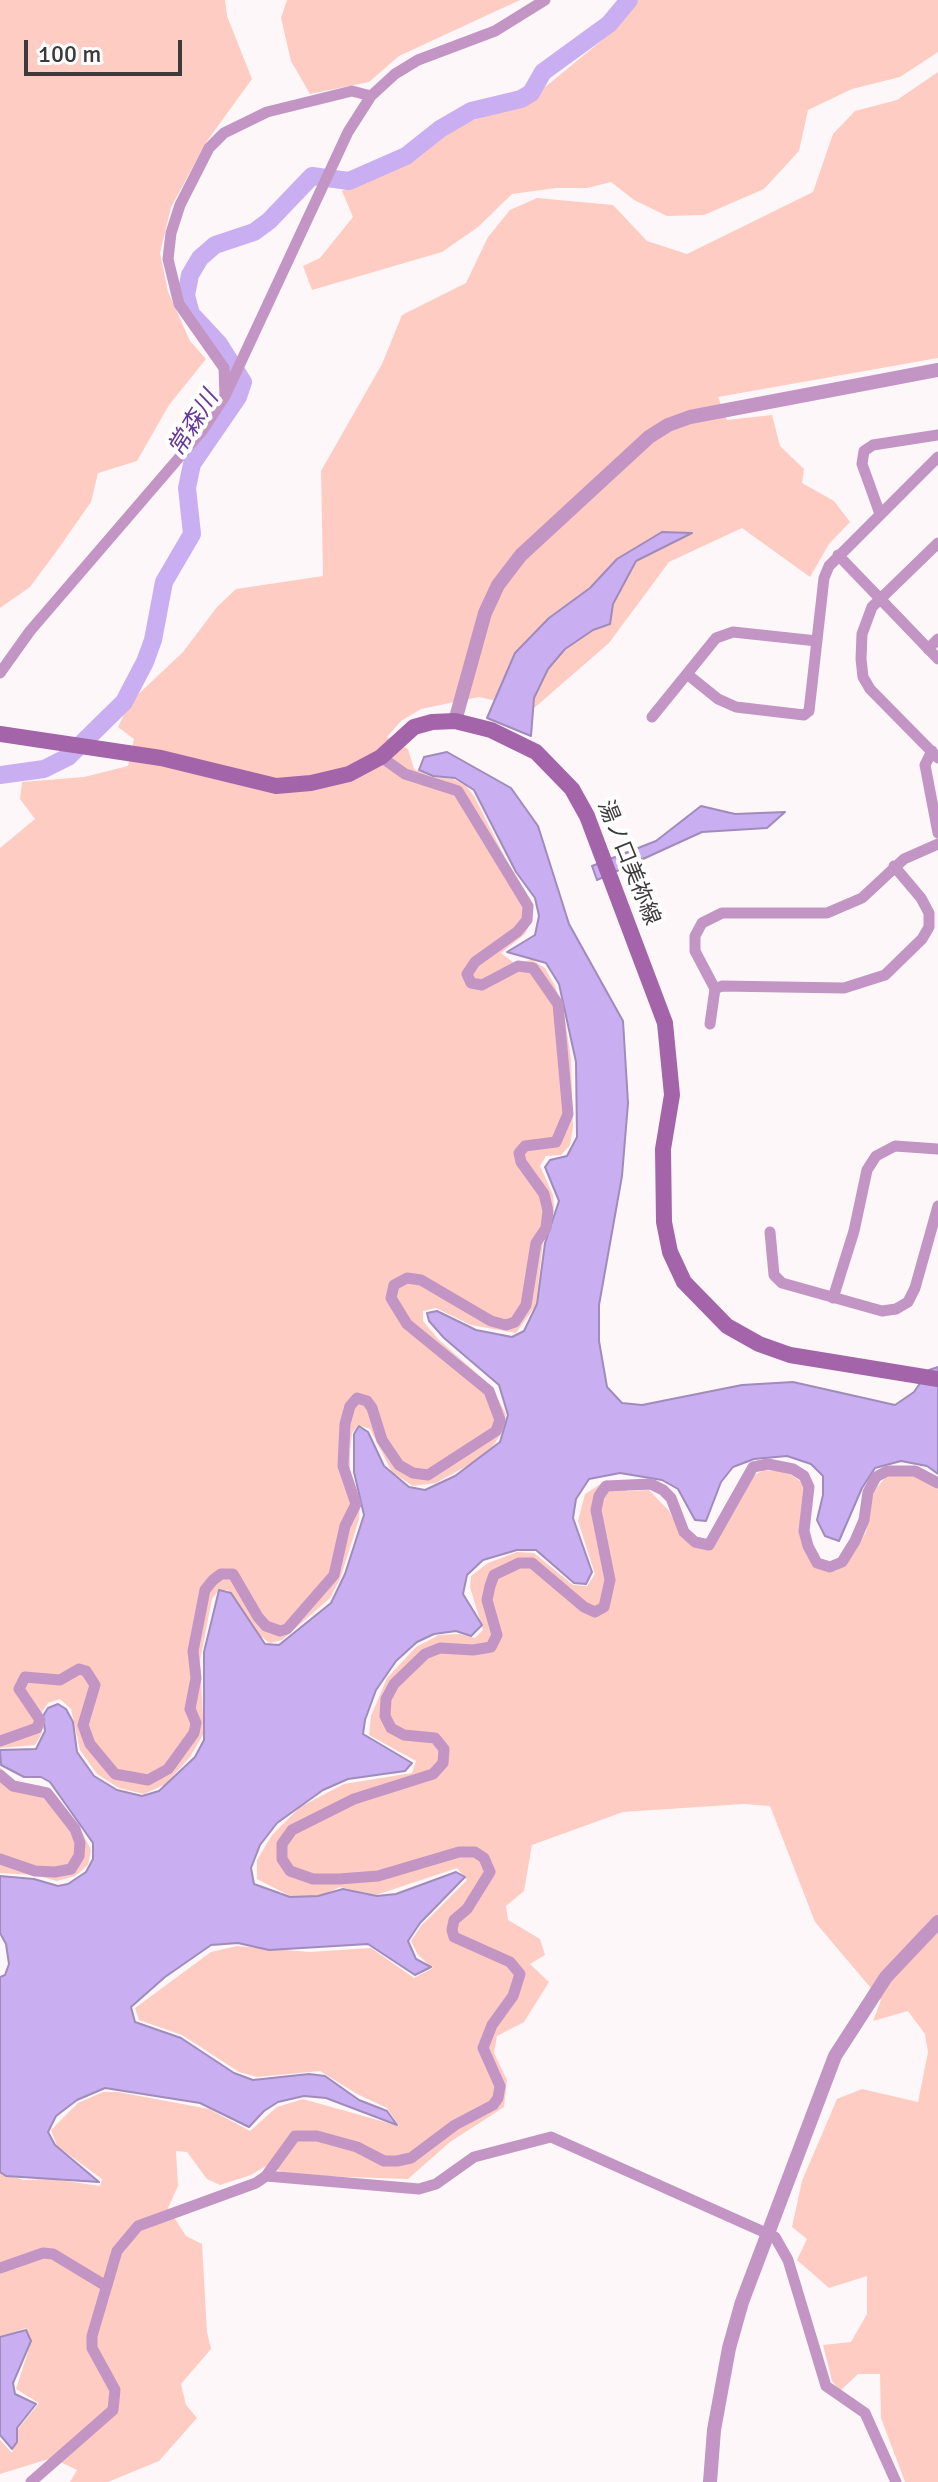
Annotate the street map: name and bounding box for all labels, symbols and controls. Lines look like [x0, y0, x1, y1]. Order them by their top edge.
scale bar [28, 24, 186, 74]
text: 100 m [38, 39, 101, 69]
water label: 常森川 [163, 386, 225, 462]
street label: 湯ノ口美祢線 [591, 797, 665, 929]

